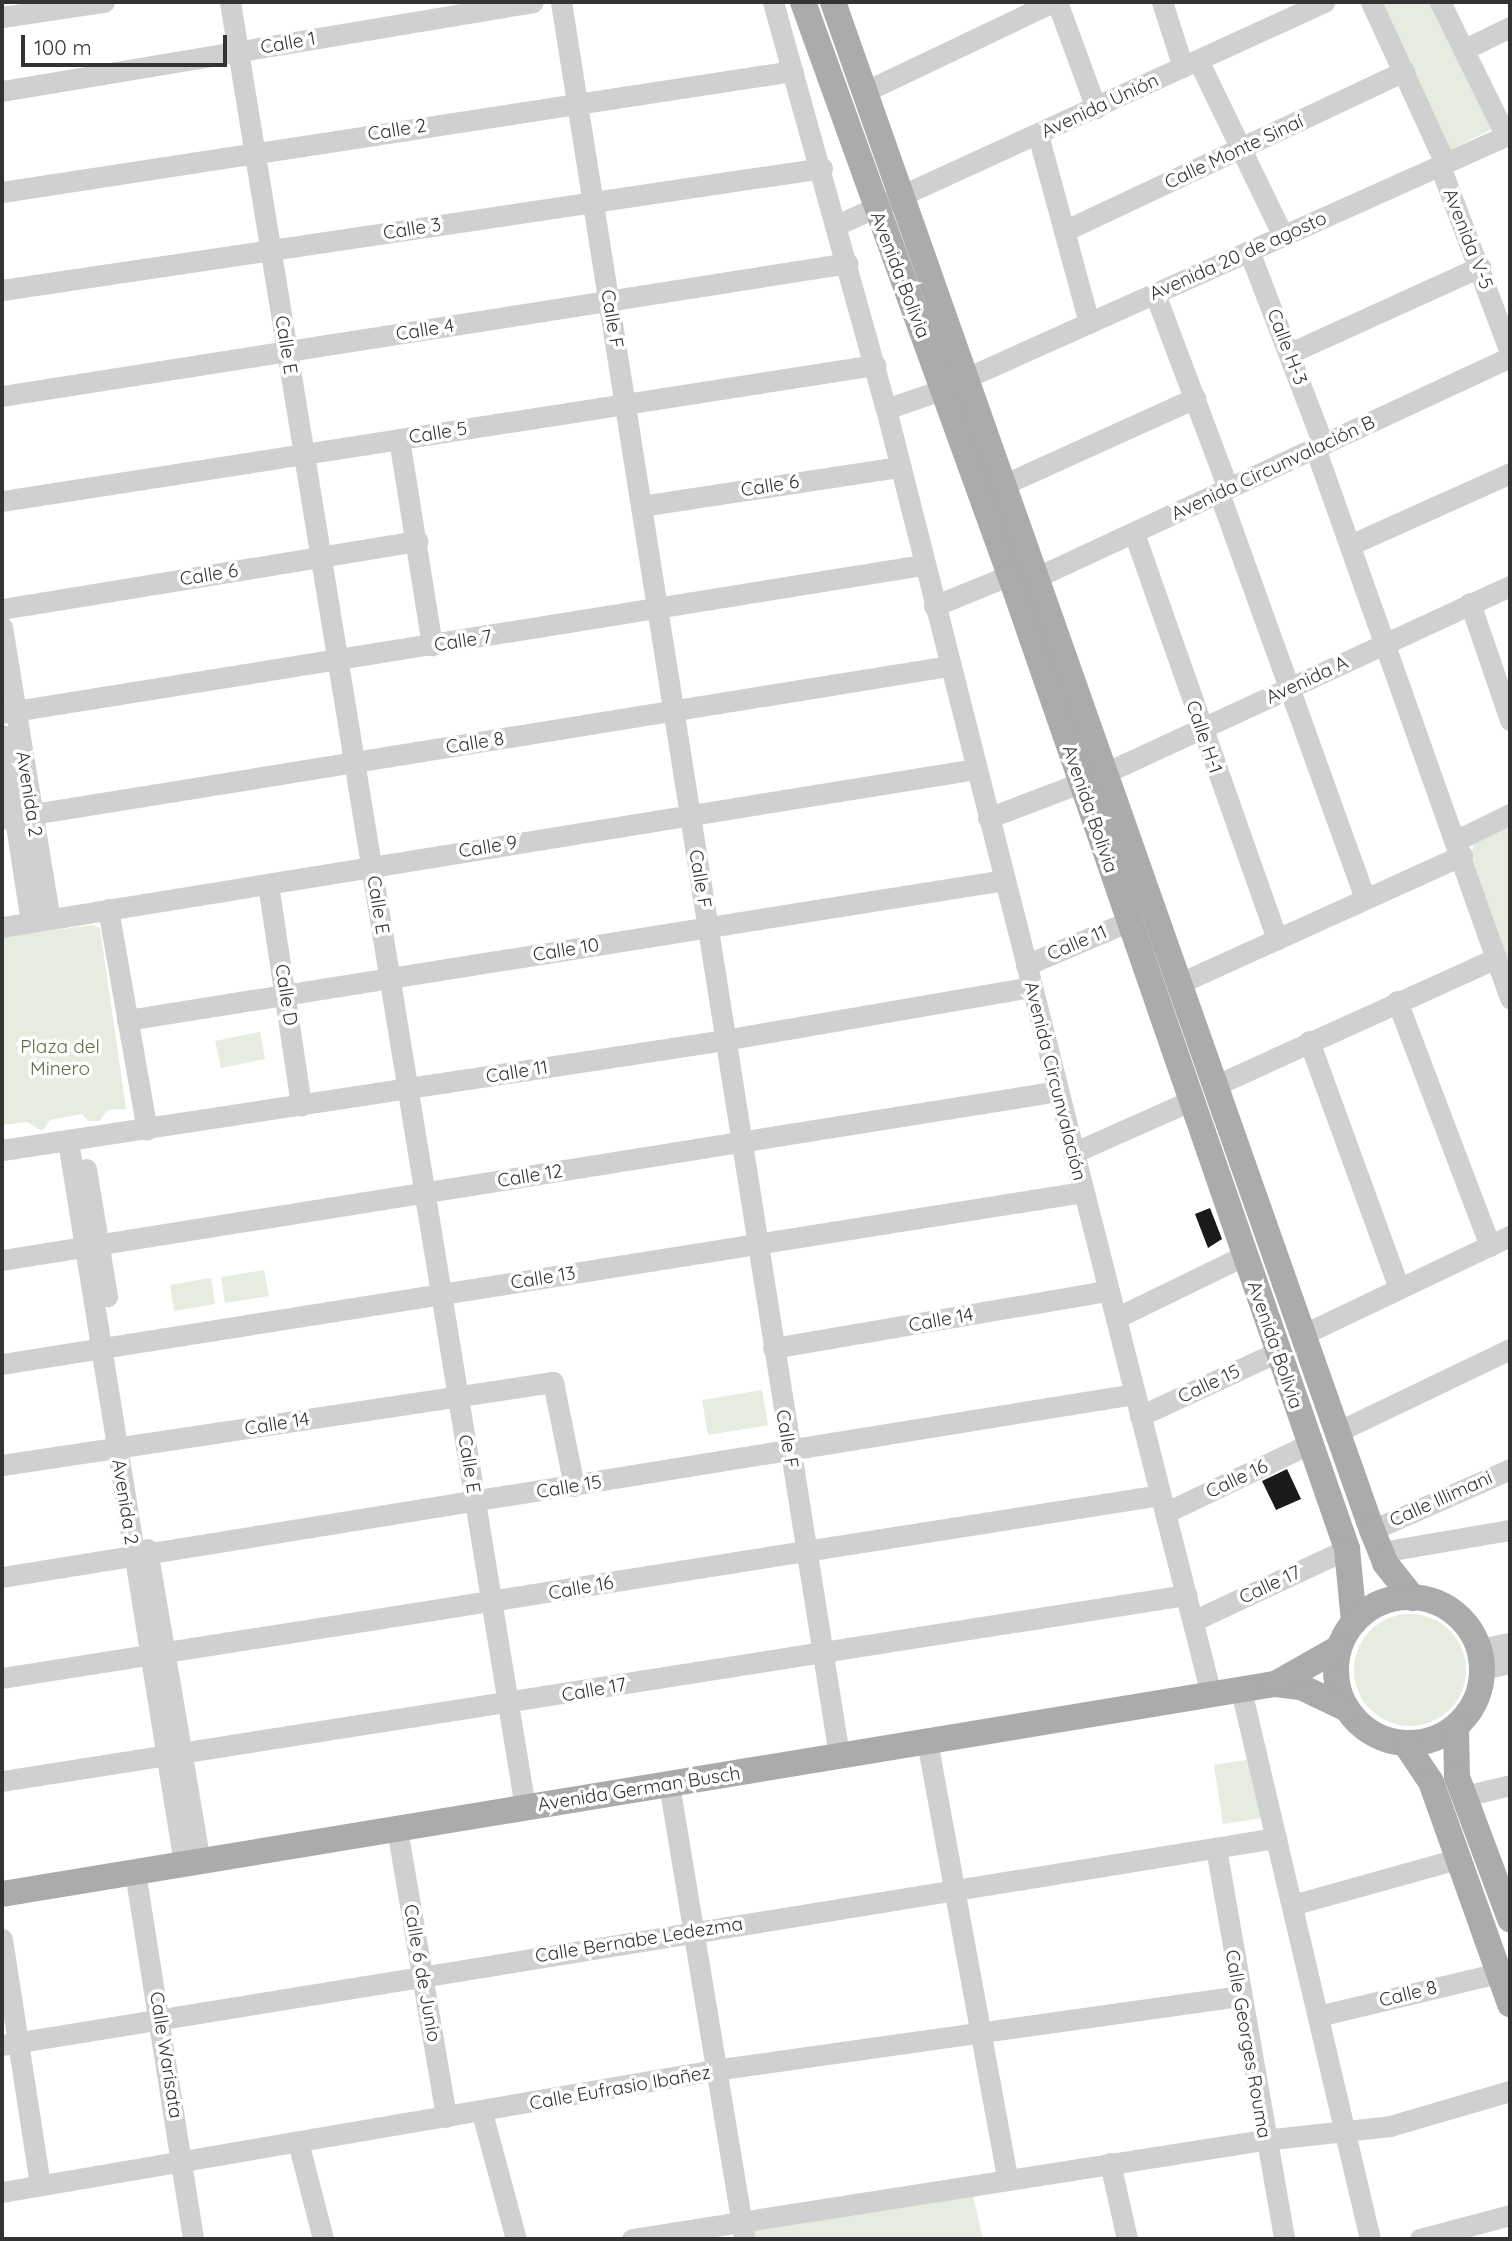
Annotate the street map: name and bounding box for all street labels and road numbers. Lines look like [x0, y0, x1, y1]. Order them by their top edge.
street label: Calle 1 [259, 27, 317, 59]
street label: Avenida Unión [1038, 69, 1162, 143]
street label: Calle Monte Sinaí [1161, 110, 1307, 194]
street label: Calle 2 [366, 114, 428, 146]
street label: Avenida V-5 [1438, 185, 1498, 293]
street label: Avenida 20 de agosto [1146, 207, 1330, 305]
street label: Avenida Bolivia [865, 209, 935, 341]
street label: Calle 3 [381, 213, 443, 245]
street label: Calle F [596, 288, 628, 350]
street label: Calle H-3 [1262, 306, 1312, 388]
street label: Calle E [270, 314, 302, 376]
street label: Calle 4 [394, 314, 456, 346]
street label: Avenida Circunvalación B [1168, 411, 1378, 525]
street label: Calle 5 [407, 417, 469, 449]
street label: Calle 6 [739, 470, 801, 502]
street label: Calle 6 [178, 559, 240, 591]
street label: Calle 7 [433, 625, 493, 657]
street label: Avenida A [1262, 651, 1352, 709]
street label: Calle H-1 [1181, 698, 1227, 776]
street label: Calle 8 [444, 727, 506, 759]
street label: Avenida Bolivia [1057, 742, 1123, 876]
street label: Avenida 2 [11, 750, 47, 838]
street label: Calle 9 [457, 831, 519, 863]
street label: Calle F [684, 848, 716, 910]
street label: Calle E [362, 874, 394, 936]
street label: Calle 11 [1044, 920, 1110, 966]
street label: Calle 10 [531, 934, 601, 966]
street label: Calle D [270, 963, 302, 1027]
street label: Avenida Circunvalación [1019, 979, 1091, 1183]
street label: Calle 11 [484, 1056, 550, 1088]
street label: Calle 12 [496, 1160, 564, 1192]
street label: Calle 13 [509, 1262, 577, 1294]
street label: Avenida Bolivia [1242, 1278, 1308, 1412]
street label: Calle 14 [907, 1303, 975, 1337]
street label: Calle 15 [1174, 1360, 1244, 1408]
street label: Calle 14 [243, 1408, 311, 1440]
street label: Calle F [771, 1408, 803, 1470]
street label: Calle E [453, 1433, 485, 1495]
street label: Calle 16 [1202, 1455, 1272, 1503]
street label: Avenida 2 [107, 1458, 143, 1546]
street label: Calle Illimani [1386, 1466, 1496, 1532]
street label: Calle 15 [535, 1471, 603, 1503]
street label: Calle 17 [1236, 1561, 1304, 1609]
street label: Calle 16 [547, 1571, 615, 1605]
street label: Calle 17 [560, 1673, 628, 1707]
street label: Avenida German Busch [536, 1762, 742, 1816]
street label: Calle 6 de Junio [399, 1902, 445, 2044]
street label: Calle Bernabe Ledezma [534, 1912, 744, 1968]
street label: Calle Georges Rouma [1220, 1948, 1276, 2140]
street label: Calle 8 [1377, 1976, 1439, 2012]
street label: Calle Warisata [145, 1990, 187, 2120]
street label: Calle Eufrasio Ibañez [528, 2061, 712, 2115]

